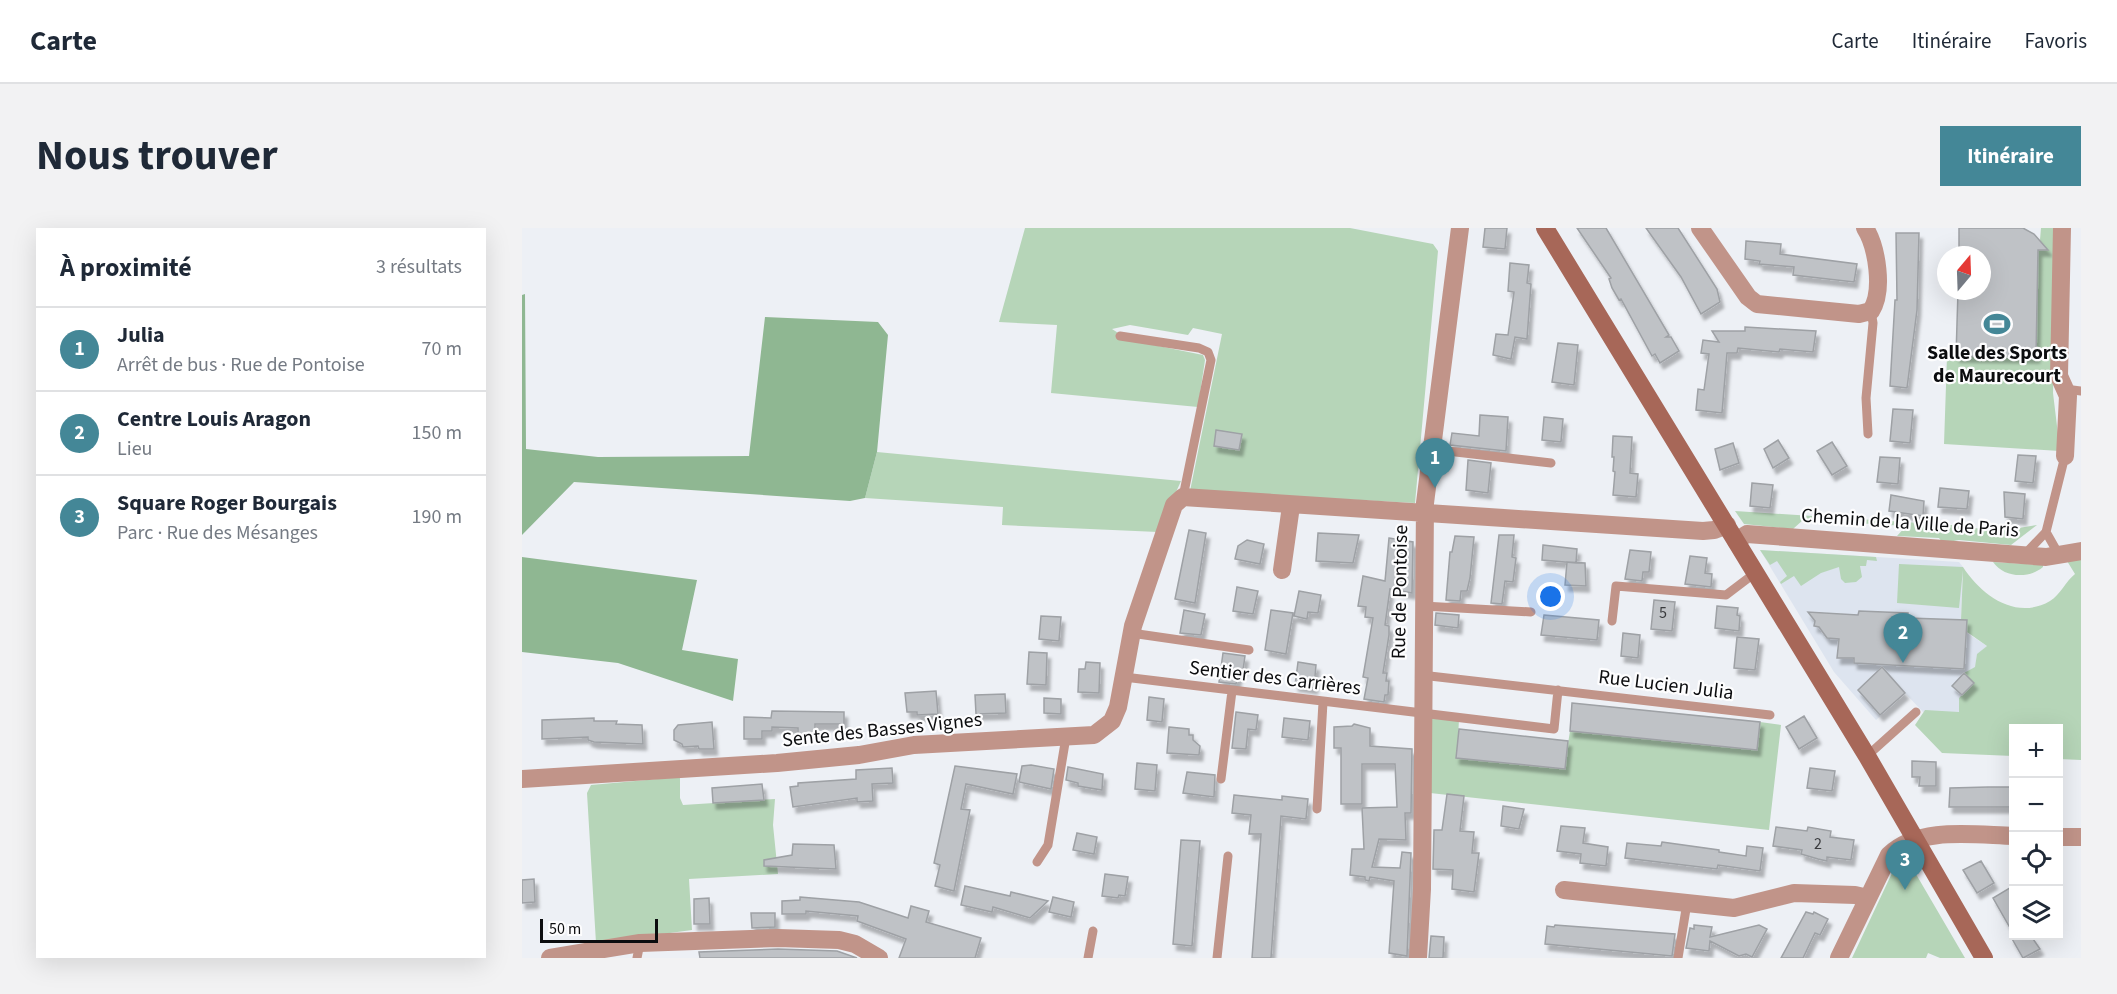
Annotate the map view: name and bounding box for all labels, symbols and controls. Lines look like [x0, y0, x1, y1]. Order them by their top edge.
text: Carte [30, 21, 97, 61]
text: Carte [1832, 26, 1879, 56]
text: Itinéraire [1912, 26, 1991, 56]
text: Favoris [2024, 26, 2087, 56]
text: Nous trouver [36, 126, 278, 186]
button: Itinéraire [1940, 126, 2081, 186]
north arrow [1937, 246, 1991, 300]
text: À proximité [60, 249, 192, 286]
text: 3 résultats [376, 253, 462, 281]
sports icon: Salle des Sports de Maurecourt [1982, 309, 2012, 339]
text: Julia [117, 319, 165, 351]
text: 1 [74, 335, 85, 363]
text: 70 m [422, 335, 462, 363]
place label: Salle des Sports de Maurecourt [1927, 339, 2067, 390]
text: Arrêt de bus · Rue de Pontoise [117, 351, 365, 379]
text: Centre Louis Aragon [117, 403, 311, 435]
text: 2 [74, 419, 85, 447]
text: 150 m [412, 419, 462, 447]
text: Lieu [117, 435, 152, 463]
pin: 1 [1416, 438, 1454, 488]
text: Square Roger Bourgais [117, 487, 337, 519]
street label: Chemin de la Ville de Paris [1800, 501, 2020, 545]
text: 3 [74, 503, 85, 531]
text: 190 m [412, 503, 462, 531]
text: Parc · Rue des Mésanges [117, 519, 318, 547]
street label: Rue de Pontoise [1385, 525, 1415, 659]
your location [1536, 582, 1565, 611]
house number: 5 [1659, 602, 1667, 624]
pin: 2 [1884, 614, 1922, 663]
street label: Sentier des Carrières [1188, 654, 1362, 702]
street label: Rue Lucien Julia [1597, 663, 1735, 707]
street label: Sente des Basses Vignes [781, 706, 983, 754]
map controls [2009, 724, 2063, 940]
button: + [2009, 724, 2063, 778]
button: − [2009, 778, 2063, 832]
button: locate [2009, 832, 2063, 886]
house number: 2 [1814, 833, 1822, 855]
pin: 3 [1886, 840, 1924, 890]
button: layers [2009, 886, 2063, 940]
scale bar [540, 916, 658, 944]
text: 50 m [549, 918, 581, 940]

